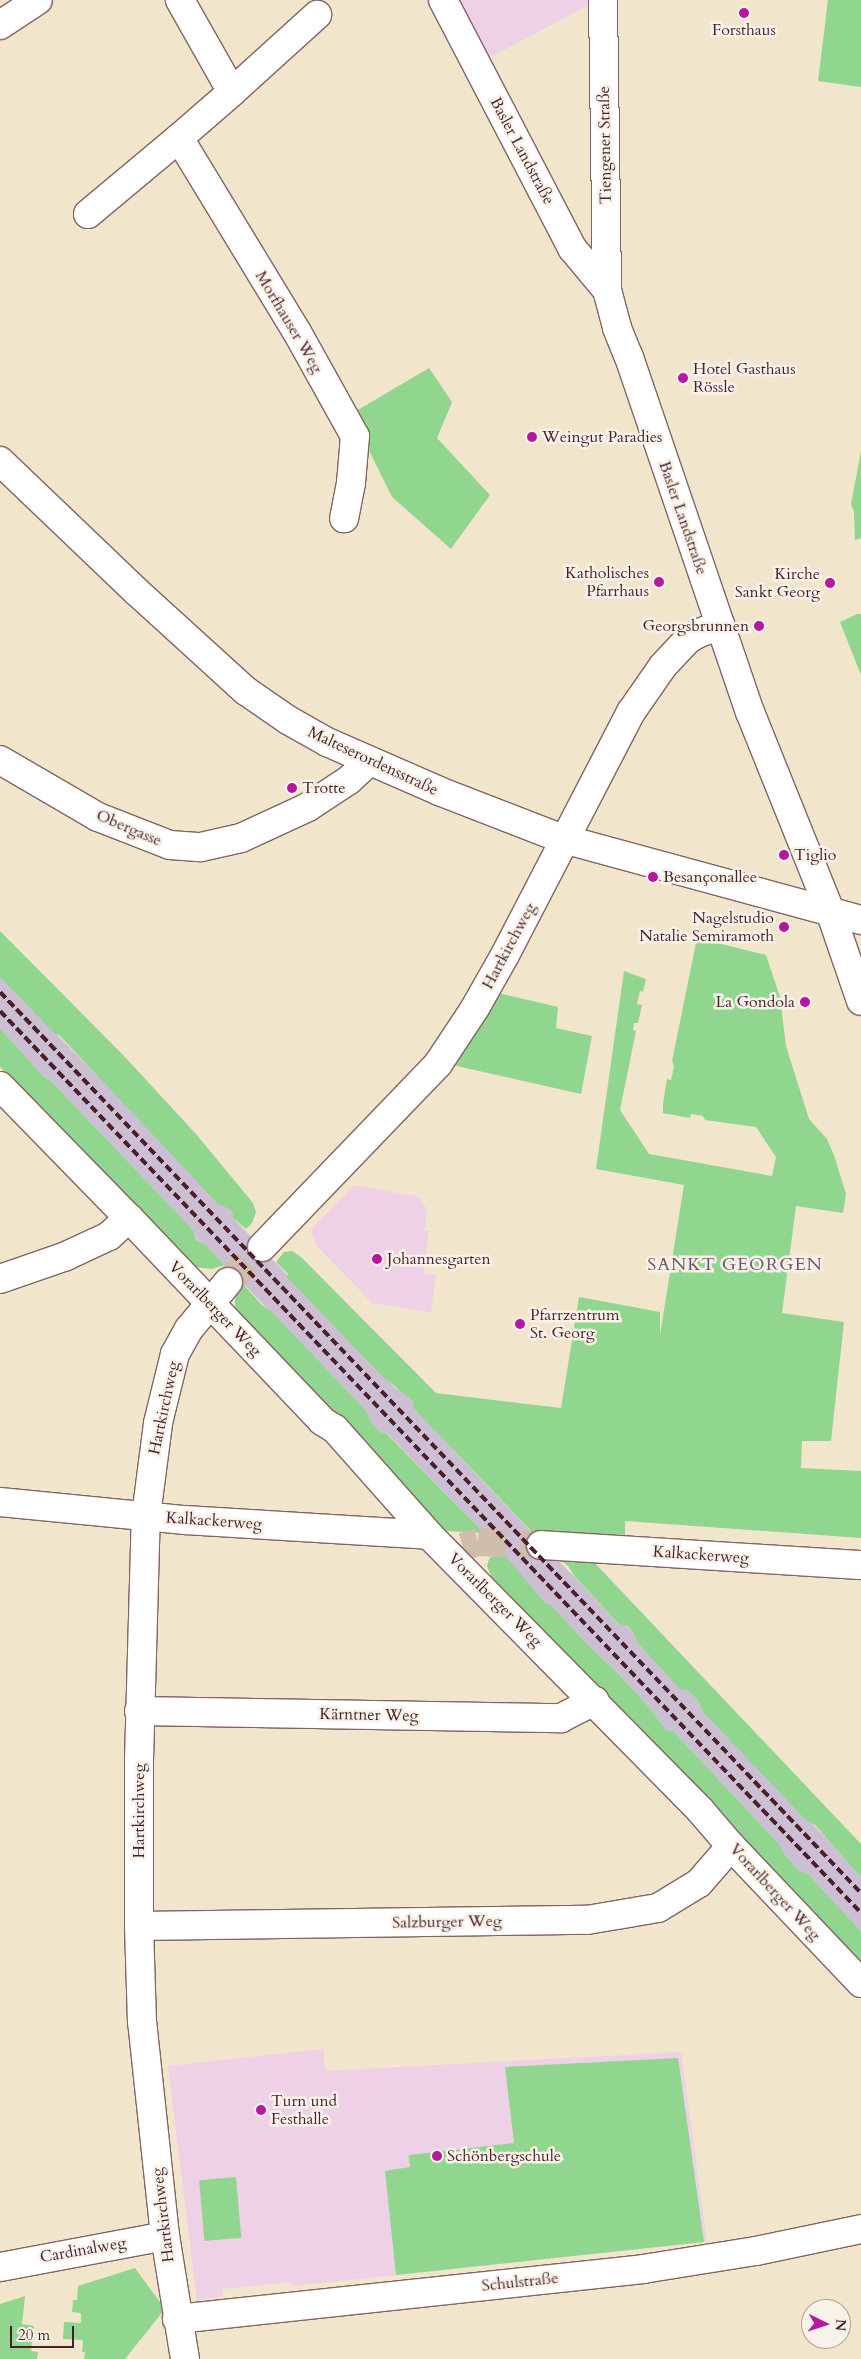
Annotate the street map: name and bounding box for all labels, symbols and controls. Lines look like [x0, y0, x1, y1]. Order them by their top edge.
marker: Forsthaus [738, 7, 750, 19]
place label: Forsthaus [712, 20, 776, 40]
street label: Tiengener Straße [594, 86, 616, 204]
street label: Basler Landstraße [486, 94, 558, 208]
street label: Morfhauser Weg [251, 268, 327, 376]
place label: Hotel Gasthaus Rössle [693, 359, 796, 397]
marker: Hotel Gasthaus Rössle [677, 372, 689, 384]
place label: Weingut Paradies [542, 427, 662, 447]
marker: Weingut Paradies [526, 431, 538, 443]
street label: Basler Landstraße [655, 459, 711, 577]
place label: Katholisches Pfarrhaus [565, 563, 649, 601]
place label: Kirche Sankt Georg [735, 564, 820, 602]
marker: Katholisches Pfarrhaus [653, 576, 665, 588]
marker: Kirche Sankt Georg [824, 577, 836, 589]
place label: Georgsbrunnen [643, 616, 749, 636]
marker: Georgsbrunnen [753, 620, 765, 632]
street label: Malteserordensstraße [305, 722, 441, 800]
place label: Trotte [302, 778, 346, 798]
marker: Trotte [286, 782, 298, 794]
street label: Obergasse [93, 806, 165, 850]
place label: Tiglio [794, 845, 836, 865]
marker: Tiglio [778, 849, 790, 861]
place label: Besançonallee [663, 867, 757, 887]
marker: Besançonallee [647, 871, 659, 883]
street label: Hartkirchweg [478, 899, 540, 993]
place label: Nagelstudio Natalie Semiramoth [639, 908, 774, 946]
marker: Nagelstudio Natalie Semiramoth [778, 921, 790, 933]
place label: La Gondola [716, 992, 795, 1012]
marker: La Gondola [799, 996, 811, 1008]
place label: Johannesgarten [387, 1249, 491, 1269]
marker: Johannesgarten [371, 1253, 383, 1265]
district label: SANKT GEORGEN [646, 1254, 824, 1276]
street label: Vorarlberger Weg [165, 1257, 265, 1361]
place label: Pfarrzentrum St. Georg [530, 1305, 620, 1343]
marker: Pfarrzentrum St. Georg [514, 1318, 526, 1330]
street label: Hartkirchweg [145, 1359, 183, 1457]
street label: Kalkackerweg [165, 1508, 263, 1534]
street label: Kalkackerweg [652, 1542, 750, 1568]
street label: Vorarlberger Weg [444, 1549, 546, 1651]
street label: Kärntner Weg [319, 1705, 419, 1725]
street label: Hartkirchweg [129, 1763, 149, 1859]
street label: Vorarlberger Weg [725, 1840, 825, 1944]
street label: Salzburger Weg [392, 1911, 502, 1933]
place label: Turn und Festhalle [271, 2091, 337, 2129]
marker: Turn und Festhalle [255, 2104, 267, 2116]
place label: Schönbergschule [447, 2146, 561, 2166]
marker: Schönbergschule [431, 2150, 443, 2162]
street label: Hartkirchweg [148, 2167, 178, 2263]
street label: Cardinalweg [38, 2233, 128, 2267]
street label: Schulstraße [481, 2268, 559, 2296]
north arrow [801, 2299, 851, 2349]
scale bar [12, 2316, 76, 2348]
text: N [831, 2318, 850, 2332]
text: 20 m [18, 2325, 50, 2345]

